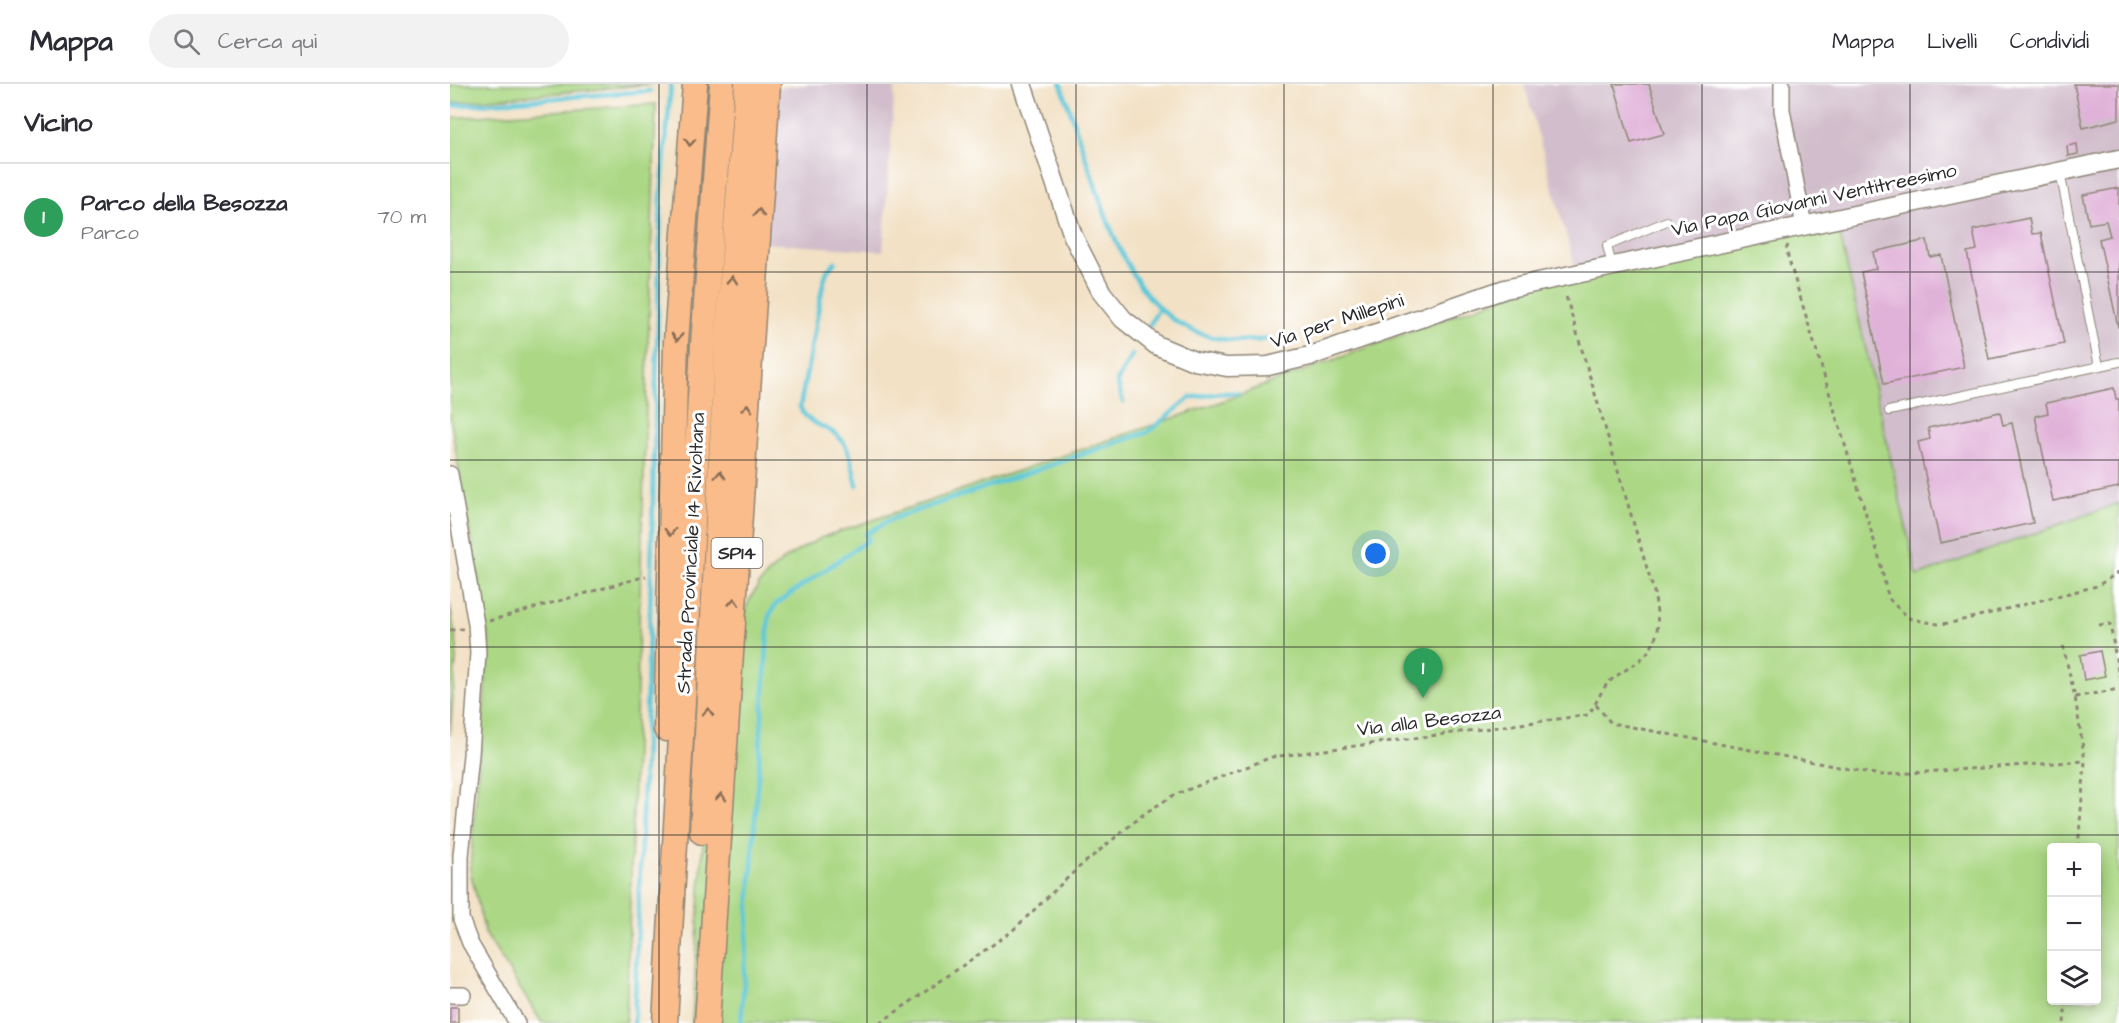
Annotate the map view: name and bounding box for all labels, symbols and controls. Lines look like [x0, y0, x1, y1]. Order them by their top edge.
search box [149, 14, 569, 68]
text: Mappa [30, 22, 113, 61]
icon: search [170, 25, 203, 58]
text: Cerca qui [218, 26, 317, 57]
text: Mappa [1832, 27, 1894, 56]
text: Livelli [1927, 27, 1977, 56]
text: Condividi [2010, 27, 2089, 56]
text: Vicino [24, 105, 92, 141]
one-way arrow [684, 138, 697, 147]
street label: Via Papa Giovanni Ventitreesimo [1669, 156, 1959, 244]
text: Parco della Besozza [81, 188, 288, 219]
text: 1 [42, 203, 45, 231]
text: 70 m [378, 203, 426, 231]
one-way arrow [753, 209, 766, 218]
text: Parco [81, 219, 139, 247]
one-way arrow [725, 276, 738, 285]
street label: Via per Millepini [1267, 286, 1407, 356]
one-way arrow [670, 332, 683, 341]
one-way arrow [740, 403, 753, 412]
street label: Strada Provinciale 14 Rivoltana [670, 412, 712, 694]
one-way arrow [714, 471, 727, 480]
one-way arrow [664, 527, 676, 536]
road number: SP14 [712, 538, 762, 568]
your location [1361, 539, 1390, 568]
one-way arrow [727, 598, 740, 607]
pin: 1 [1404, 648, 1442, 698]
street label: Via alla Besozza [1355, 698, 1503, 744]
one-way arrow [702, 707, 715, 716]
one-way arrow [714, 792, 727, 801]
map controls [2047, 843, 2101, 1005]
button: + [2047, 843, 2101, 897]
button: − [2047, 897, 2101, 951]
button: layers [2047, 951, 2101, 1005]

